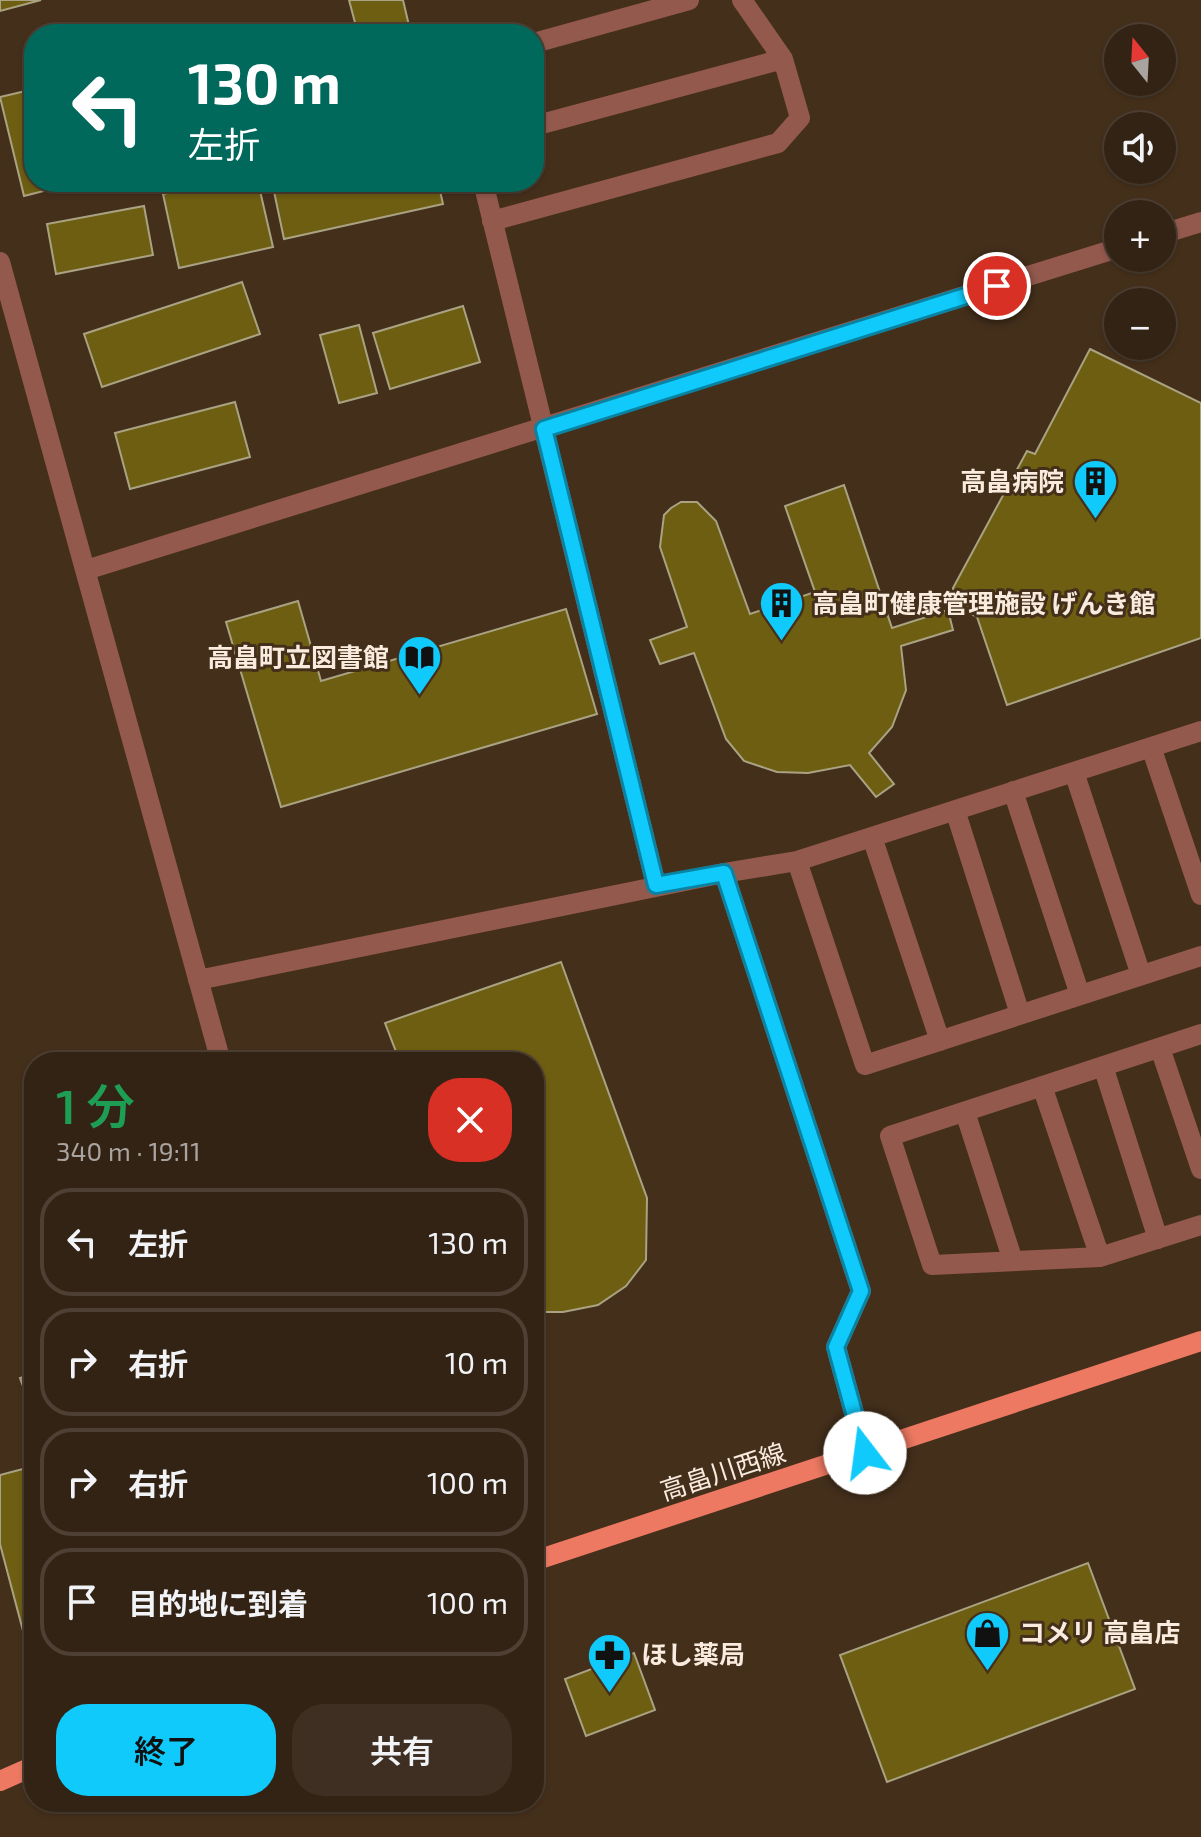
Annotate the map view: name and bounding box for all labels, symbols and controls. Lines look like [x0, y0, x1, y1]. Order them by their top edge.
north arrow [1104, 24, 1176, 96]
map controls [1104, 24, 1176, 360]
text: 130 m [188, 48, 341, 115]
icon: left [56, 56, 160, 160]
button: sound [1104, 112, 1176, 184]
text: 左折 [188, 122, 260, 165]
button: + [1104, 200, 1176, 272]
pin [963, 252, 1031, 320]
icon: arrive [975, 264, 1019, 308]
button: − [1104, 288, 1176, 360]
building icon: 高畠病院 [1071, 458, 1119, 521]
place label: 高畠病院 [960, 465, 1064, 496]
building icon: 高畠町健康管理施設 げんき館 [757, 580, 805, 643]
place label: 高畠町健康管理施設 げんき館 [812, 587, 1156, 618]
library icon: 高畠町立図書館 [396, 634, 444, 697]
place label: 高畠町立図書館 [207, 641, 389, 672]
text: 1 分 [56, 1076, 135, 1134]
button: close [428, 1078, 512, 1162]
text: 340 m · 19:11 [56, 1135, 200, 1166]
icon: left [60, 1220, 104, 1264]
text: 130 m [428, 1224, 508, 1260]
text: 左折 [128, 1225, 188, 1261]
icon: right [60, 1340, 104, 1384]
text: 10 m [445, 1344, 508, 1380]
text: 右折 [128, 1345, 188, 1381]
position arrow [823, 1411, 907, 1495]
street label: 高畠川西線 [656, 1436, 789, 1505]
icon: right [60, 1460, 104, 1504]
text: 100 m [427, 1464, 508, 1500]
text: 右折 [128, 1465, 188, 1501]
icon: arrive [60, 1580, 104, 1624]
text: 100 m [427, 1584, 508, 1620]
text: 目的地に到着 [128, 1585, 308, 1621]
shop icon: コメリ 高畠店 [964, 1609, 1012, 1672]
place label: コメリ 高畠店 [1019, 1616, 1181, 1647]
pharmacy icon: ほし薬局 [586, 1631, 634, 1694]
place label: ほし薬局 [641, 1638, 745, 1669]
button: 終了 [56, 1704, 276, 1796]
button: 共有 [292, 1704, 512, 1796]

